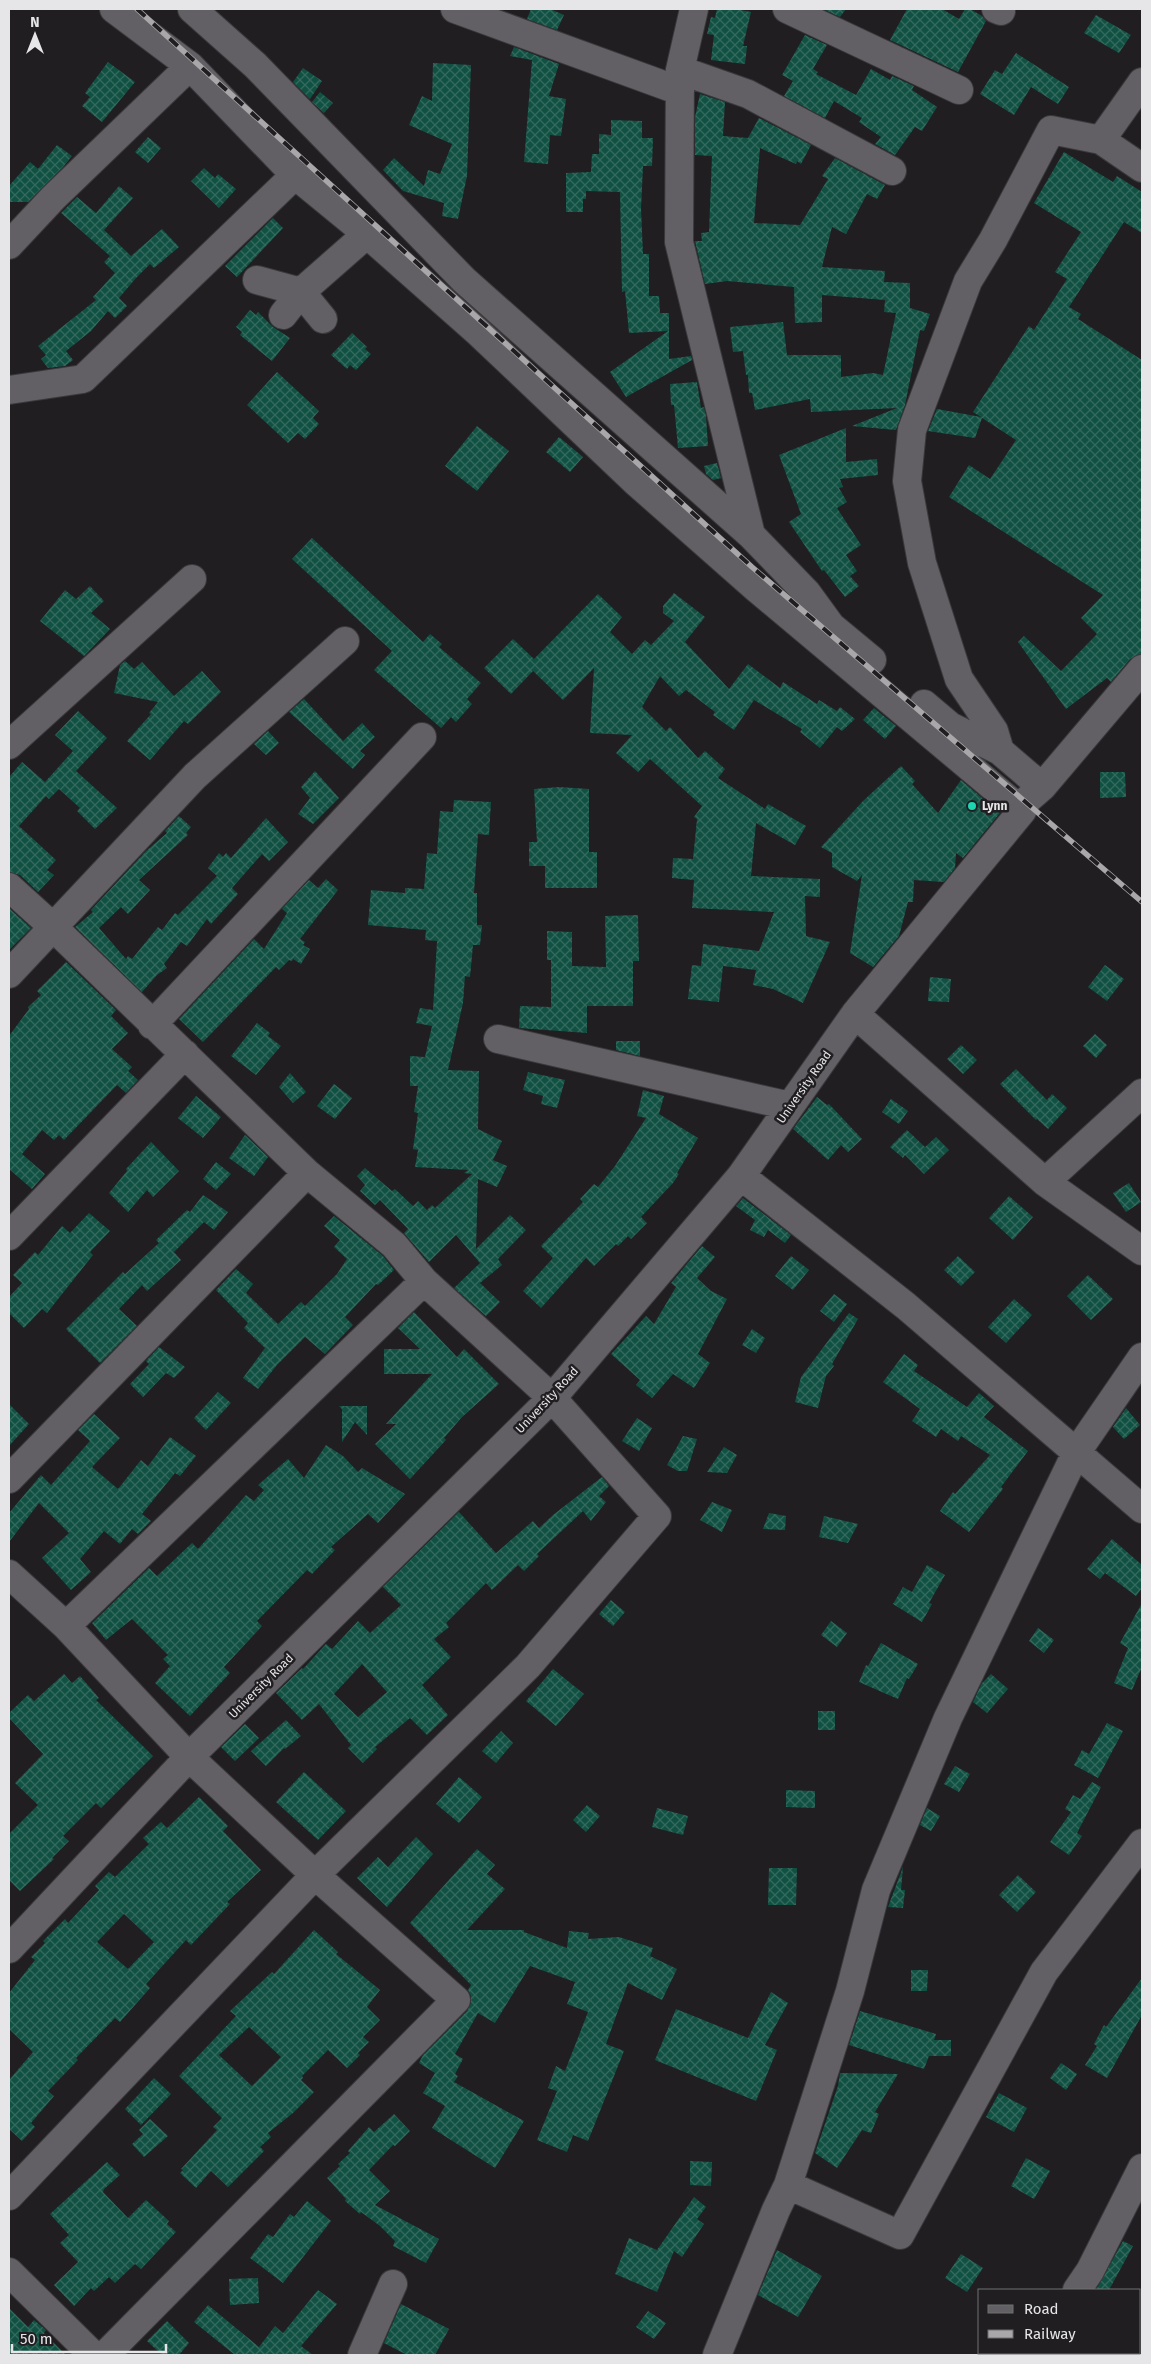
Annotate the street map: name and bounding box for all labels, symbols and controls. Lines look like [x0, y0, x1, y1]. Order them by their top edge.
north arrow [10, 10, 60, 60]
text: N [30, 14, 40, 31]
place label: Lynn [982, 799, 1007, 813]
marker: Lynn [966, 800, 978, 812]
street label: University Road [774, 1048, 834, 1126]
street label: University Road [513, 1364, 581, 1436]
street label: University Road [226, 1651, 296, 1721]
legend [978, 2289, 1141, 2354]
text: Road [1024, 2300, 1059, 2318]
scale bar [12, 2322, 166, 2354]
text: Railway [1024, 2325, 1076, 2343]
text: 50 m [20, 2330, 53, 2348]

